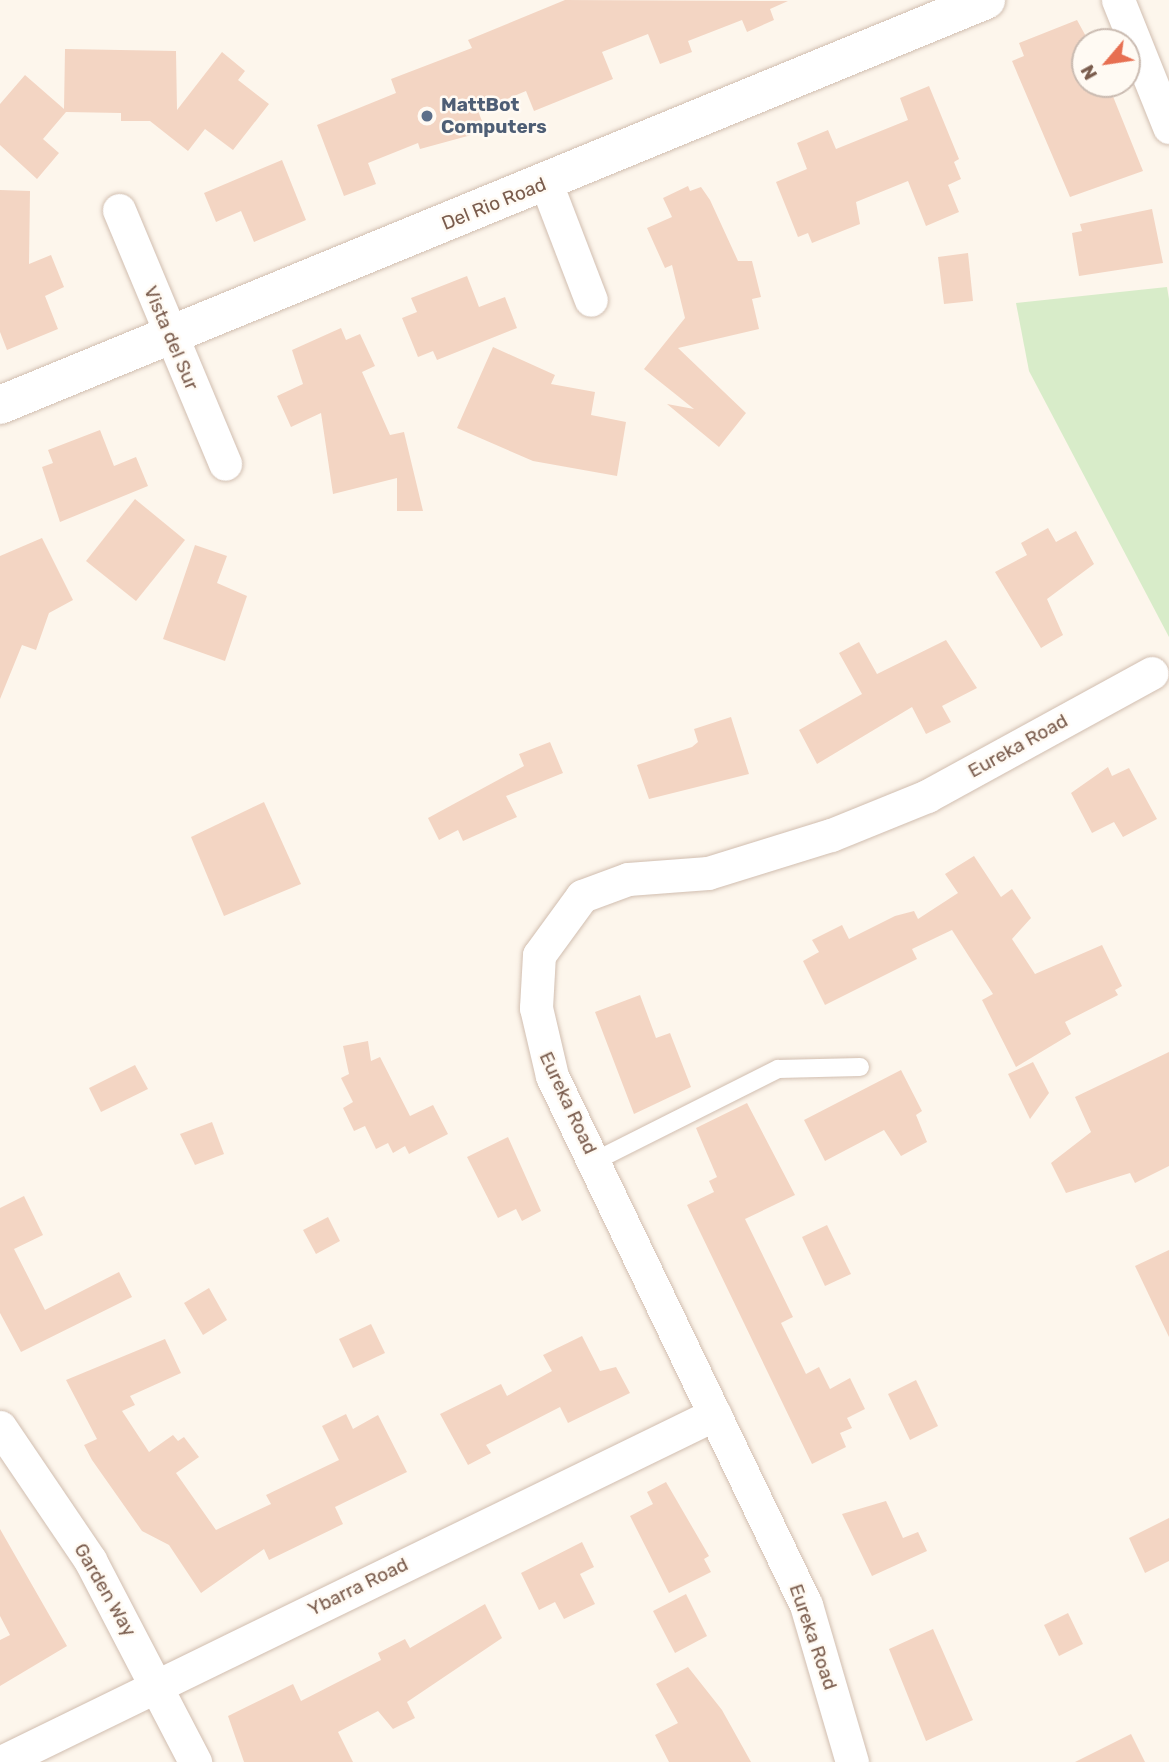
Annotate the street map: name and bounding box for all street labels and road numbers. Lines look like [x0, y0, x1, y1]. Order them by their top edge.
street label: Del Rio Road [438, 173, 550, 235]
street label: Vista del Sur [139, 282, 203, 394]
street label: Eureka Road [964, 709, 1072, 783]
street label: Eureka Road [534, 1048, 602, 1158]
street label: Garden Way [69, 1539, 141, 1641]
street label: Ybarra Road [304, 1553, 412, 1621]
street label: Eureka Road [784, 1581, 842, 1693]

